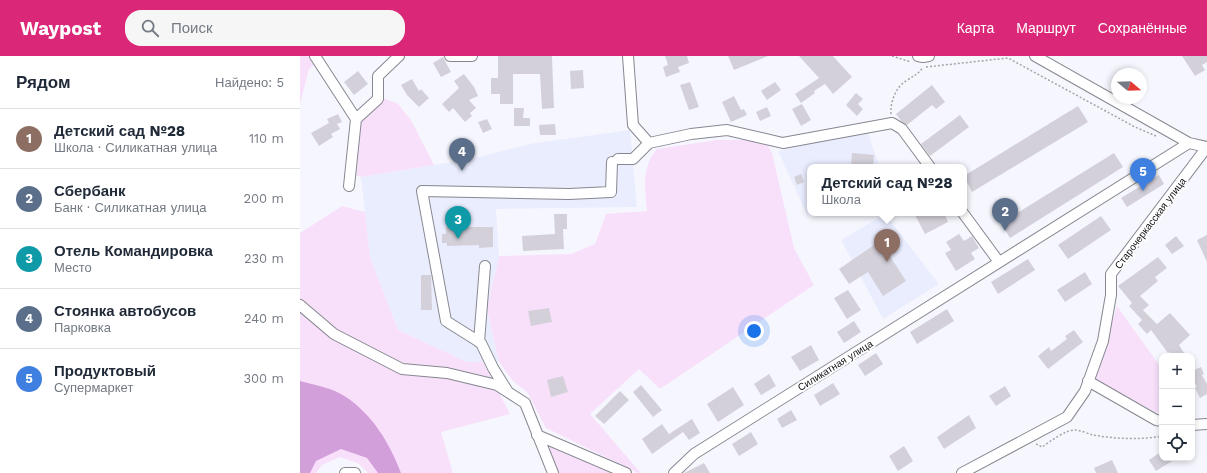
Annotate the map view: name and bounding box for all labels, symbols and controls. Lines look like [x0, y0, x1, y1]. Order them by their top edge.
search box [125, 10, 405, 46]
text: Waypost [20, 17, 101, 40]
icon: search [139, 17, 161, 39]
text: Поиск [171, 19, 213, 37]
text: Карта [957, 20, 994, 36]
text: Маршрут [1016, 20, 1076, 36]
text: Сохранённые [1098, 20, 1187, 36]
north arrow [1111, 68, 1147, 104]
text: Рядом [16, 72, 71, 92]
text: Найдено: 5 [215, 75, 284, 90]
text: Детский сад №28 [54, 122, 185, 140]
text: 1 [26, 131, 32, 146]
text: 110 m [249, 131, 284, 146]
pin: 4 [449, 138, 475, 171]
text: Школа · Силикатная улица [54, 140, 217, 155]
pin: 5 [1130, 158, 1156, 191]
popup [807, 164, 967, 216]
text: Детский сад №28 [821, 174, 953, 192]
street label: Старочеркасская улица [1113, 175, 1188, 271]
text: Сбербанк [54, 182, 126, 200]
text: 2 [25, 191, 33, 206]
text: 200 m [243, 191, 284, 206]
text: Школа [821, 192, 861, 207]
pin: 2 [992, 198, 1018, 231]
text: Банк · Силикатная улица [54, 200, 206, 215]
pin: 3 [445, 206, 471, 239]
pin: 1 [874, 229, 900, 262]
text: Отель Командировка [54, 242, 213, 260]
text: 3 [25, 251, 33, 266]
text: 230 m [244, 251, 284, 266]
text: Место [54, 260, 92, 275]
text: Стоянка автобусов [54, 302, 196, 320]
text: 4 [25, 311, 33, 326]
text: 240 m [244, 311, 284, 326]
text: Парковка [54, 320, 111, 335]
your location [744, 321, 764, 341]
street label: Силикатная улица [796, 338, 875, 393]
map controls [1159, 353, 1195, 461]
button: + [1159, 353, 1195, 389]
text: Продуктовый [54, 362, 156, 380]
text: 5 [25, 371, 33, 386]
text: 300 m [243, 371, 284, 386]
text: Супермаркет [54, 380, 133, 395]
button: − [1159, 389, 1195, 425]
button: locate [1159, 425, 1195, 461]

